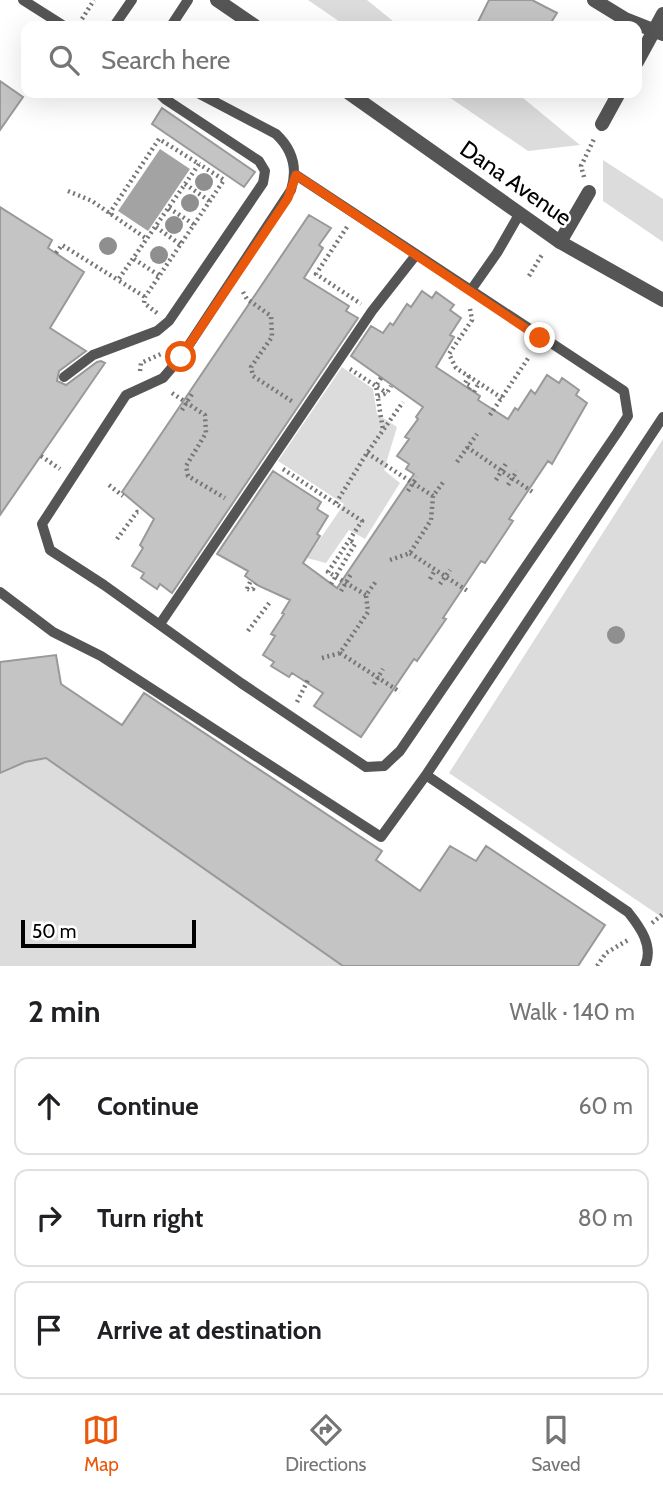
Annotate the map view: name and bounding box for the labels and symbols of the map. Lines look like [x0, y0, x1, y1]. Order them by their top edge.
street label: Dana Avenue [455, 134, 577, 232]
route end [524, 322, 555, 353]
route start [165, 341, 196, 372]
scale bar [21, 917, 196, 949]

